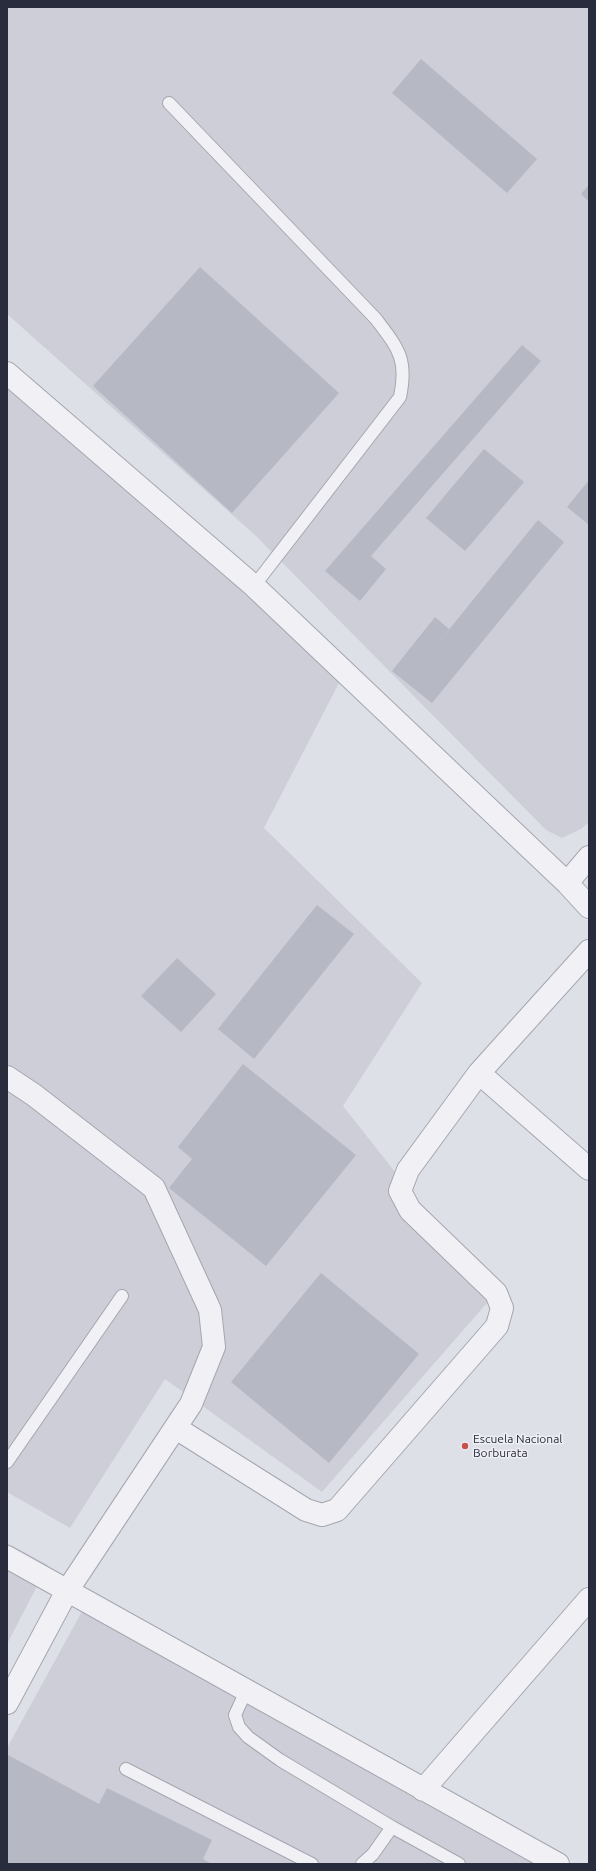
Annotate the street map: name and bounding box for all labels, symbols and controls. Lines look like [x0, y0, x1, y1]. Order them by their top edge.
place label: Escuela Nacional Borburata [473, 1432, 562, 1460]
marker: Escuela Nacional Borburata [460, 1441, 470, 1451]

